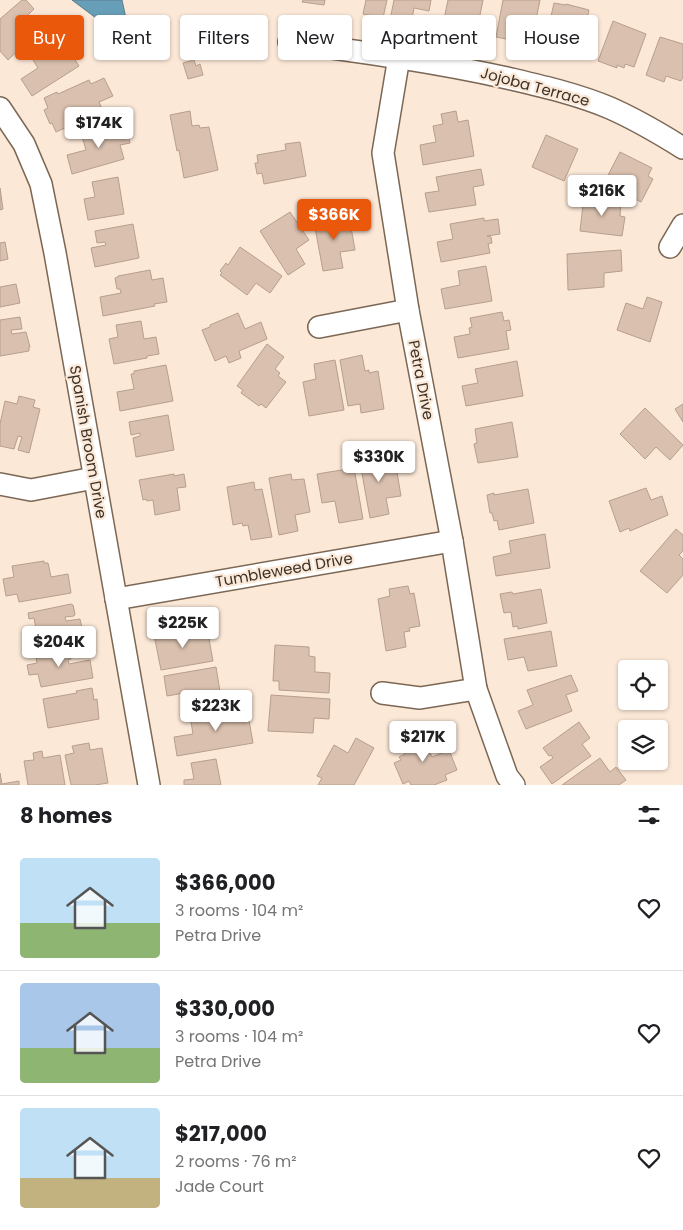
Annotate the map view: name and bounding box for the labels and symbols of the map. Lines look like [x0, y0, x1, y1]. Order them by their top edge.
street label: Jojoba Terrace [478, 62, 592, 111]
pin: $174K [64, 106, 134, 149]
pin: $216K [567, 174, 637, 217]
pin: $366K [299, 198, 369, 241]
street label: Petra Drive [403, 338, 440, 422]
street label: Spanish Broom Drive [65, 364, 112, 520]
pin: $330K [344, 440, 414, 483]
street label: Tumbleweed Drive [214, 547, 354, 592]
pin: $225K [148, 606, 218, 649]
pin: $204K [24, 626, 94, 668]
pin: $223K [181, 690, 251, 732]
pin: $217K [388, 720, 458, 763]

